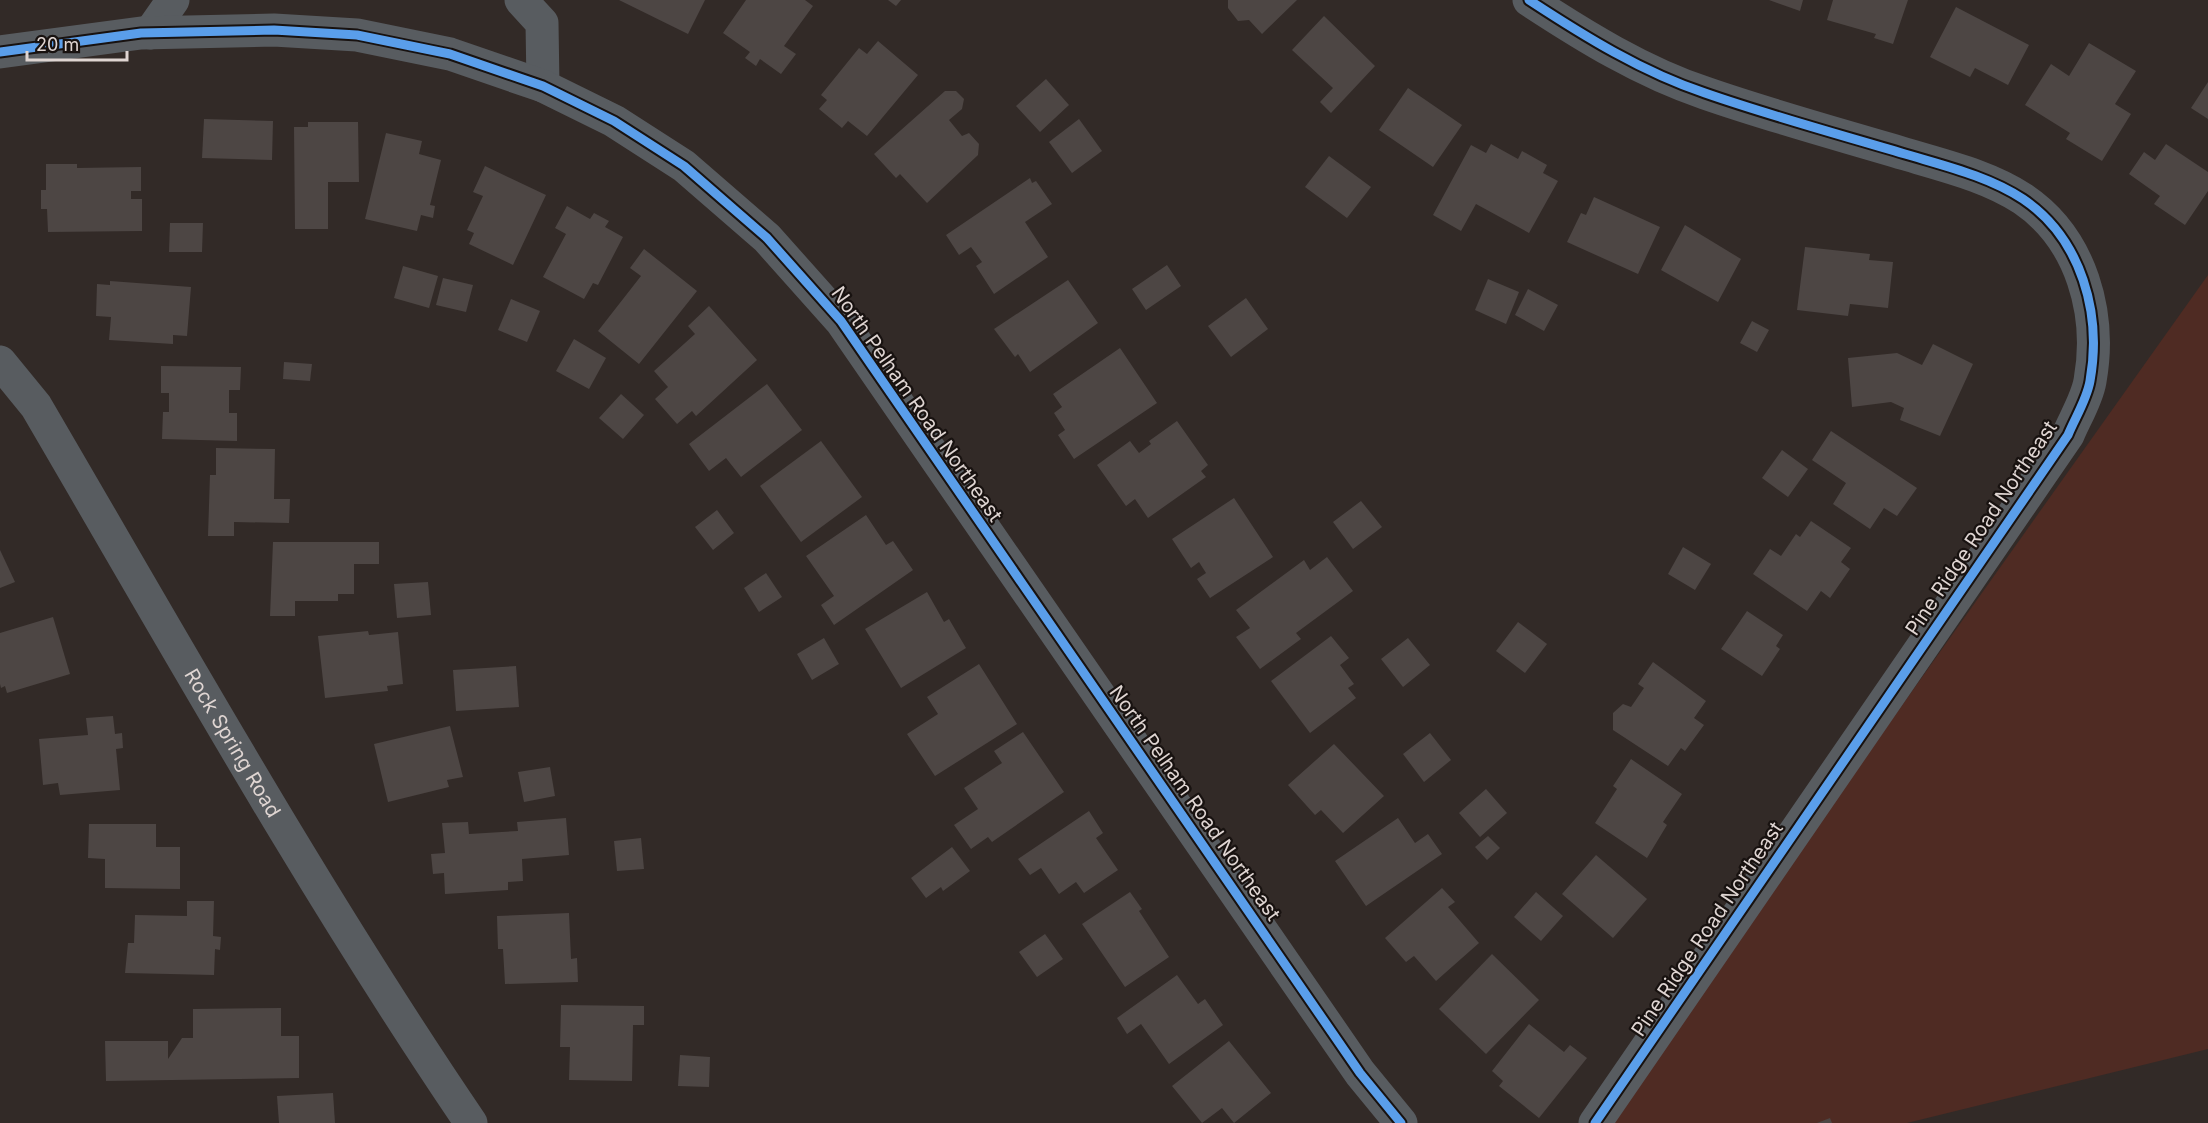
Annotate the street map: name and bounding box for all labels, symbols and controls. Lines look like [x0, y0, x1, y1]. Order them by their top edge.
scale bar [27, 24, 128, 62]
text: 20 m [36, 34, 79, 55]
street label: North Pelham Road Northeast [826, 282, 1008, 527]
street label: Pine Ridge Road Northeast [1900, 416, 2062, 640]
street label: Rock Spring Road [180, 664, 286, 822]
street label: North Pelham Road Northeast [1104, 681, 1286, 926]
street label: Pine Ridge Road Northeast [1626, 817, 1788, 1041]

